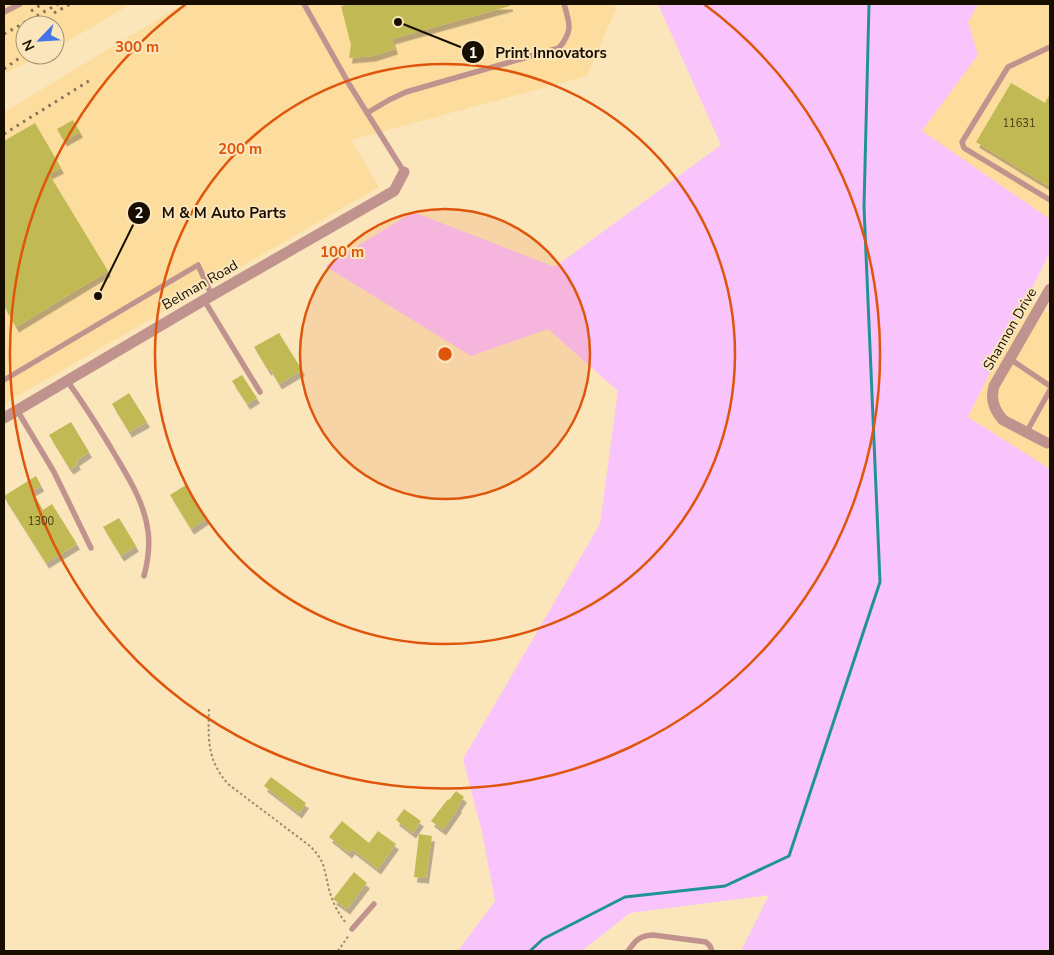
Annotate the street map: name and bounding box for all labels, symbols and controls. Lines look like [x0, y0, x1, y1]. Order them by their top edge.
north arrow [15, 15, 65, 65]
text: N [18, 37, 39, 54]
text: 300 m [115, 37, 159, 57]
callout: Print Innovators [461, 37, 617, 67]
text: 1 [468, 43, 478, 63]
text: Print Innovators [495, 43, 607, 63]
house number: 11631 [1003, 116, 1036, 131]
text: 200 m [218, 139, 262, 159]
callout: M & M Auto Parts [126, 198, 296, 228]
text: 2 [134, 203, 144, 223]
text: M & M Auto Parts [162, 203, 286, 223]
text: 100 m [320, 242, 364, 262]
street label: Belman Road [159, 256, 241, 314]
street label: Shannon Drive [979, 284, 1041, 374]
centre of rings [436, 345, 454, 363]
house number: 1300 [28, 514, 55, 529]

